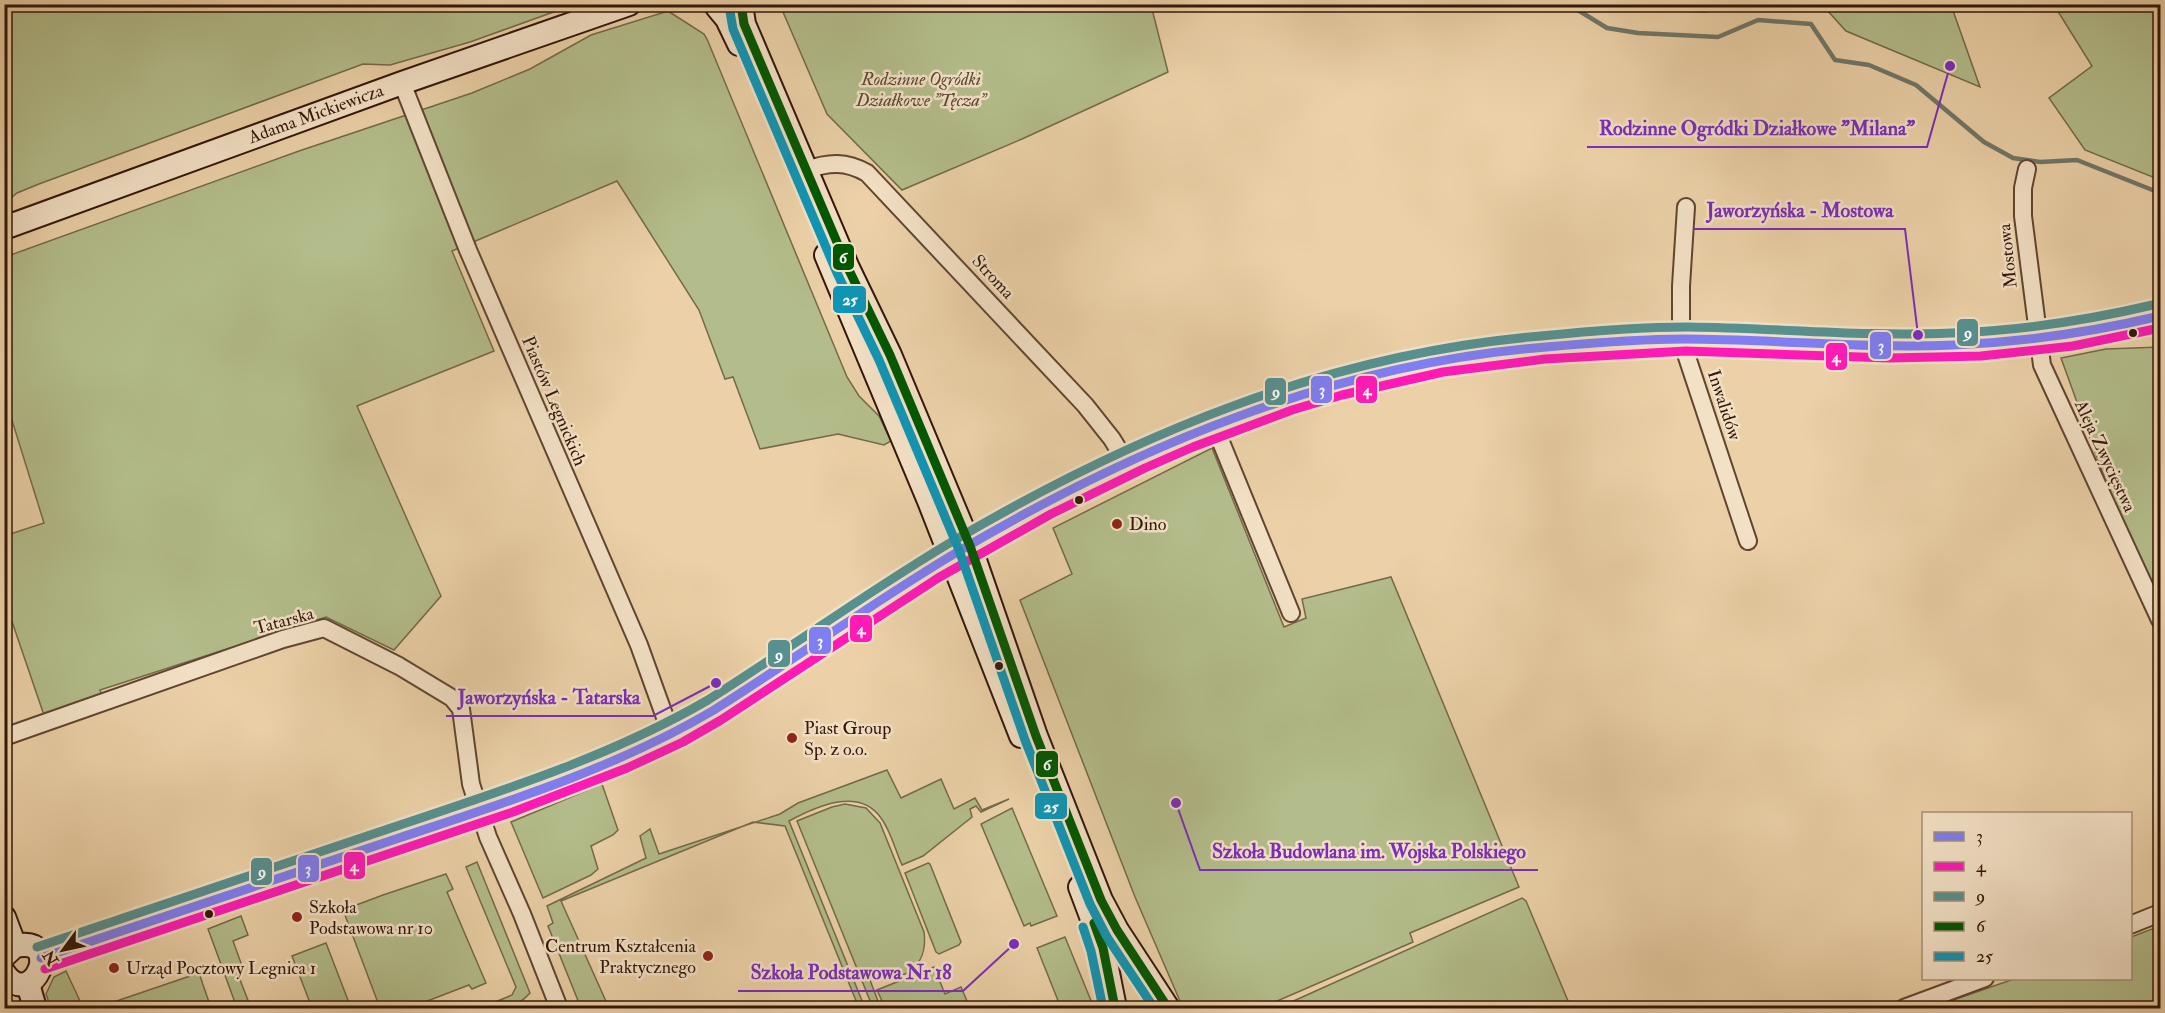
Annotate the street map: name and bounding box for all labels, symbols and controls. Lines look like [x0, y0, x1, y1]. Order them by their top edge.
park label: Rodzinne Ogródki Działkowe "Tęcza" [855, 68, 988, 112]
street label: Adama Mickiewicza [244, 79, 387, 149]
callout: Rodzinne Ogródki Działkowe "Milana" [1587, 109, 1927, 147]
text: Rodzinne Ogródki Działkowe "Milana" [1599, 116, 1915, 142]
callout: Jaworzyńska - Mostowa [1694, 191, 1905, 229]
text: Jaworzyńska - Mostowa [1706, 198, 1894, 224]
street label: Mostowa [1993, 222, 2023, 289]
line badge: 6 [832, 243, 855, 271]
text: 6 [839, 248, 849, 268]
street label: Stroma [967, 250, 1020, 304]
line badge: 25 [832, 285, 867, 314]
text: 25 [842, 290, 859, 310]
line badge: 9 [1956, 318, 1979, 347]
text: 9 [1962, 323, 1972, 343]
unlabelled marker [2127, 327, 2139, 339]
line badge: 3 [1869, 331, 1892, 360]
street label: Piastów Legnickich [516, 333, 592, 470]
text: 3 [1878, 336, 1884, 356]
line badge: 4 [1825, 342, 1848, 371]
text: 4 [1831, 347, 1842, 367]
street label: Inwalidów [1702, 367, 1746, 444]
line badge: 3 [1310, 375, 1333, 404]
line badge: 4 [1355, 375, 1378, 404]
line badge: 9 [1264, 377, 1287, 406]
text: 3 [1319, 380, 1325, 400]
text: 4 [1362, 380, 1373, 400]
text: 9 [1270, 382, 1280, 402]
street label: Aleja Zwycięstwa [2069, 395, 2141, 516]
unlabelled marker [1073, 494, 1085, 506]
place label: Dino [1129, 513, 1167, 536]
marker: Dino [1110, 517, 1124, 531]
street label: Tatarska [252, 602, 317, 640]
line badge: 4 [849, 614, 873, 643]
text: 4 [856, 619, 867, 639]
line badge: 3 [808, 626, 832, 655]
text: 3 [817, 631, 823, 651]
line badge: 9 [767, 639, 791, 668]
text: 9 [773, 645, 783, 665]
unlabelled marker [993, 660, 1005, 672]
callout: Jaworzyńska - Tatarska [446, 678, 653, 716]
text: Jaworzyńska - Tatarska [457, 685, 641, 711]
place label: Piast Group Sp. z o.o. [804, 717, 891, 761]
marker: Piast Group Sp. z o.o. [785, 731, 799, 745]
line badge: 6 [1035, 750, 1059, 778]
text: 6 [1043, 755, 1053, 775]
line badge: 25 [1034, 792, 1068, 820]
text: 25 [1043, 797, 1060, 817]
legend [1922, 812, 2132, 980]
text: 3 [1976, 825, 1983, 848]
callout: Szkoła Budowlana im. Wojska Polskiego [1200, 832, 1538, 870]
text: Szkoła Budowlana im. Wojska Polskiego [1212, 839, 1526, 865]
line badge: 4 [343, 851, 366, 880]
line badge: 3 [297, 854, 320, 883]
text: 4 [1976, 855, 1987, 878]
text: 4 [349, 856, 360, 876]
line badge: 9 [250, 857, 273, 886]
text: 3 [305, 859, 311, 879]
text: 9 [256, 862, 266, 882]
text: 9 [1974, 885, 1985, 908]
place label: Szkoła Podstawowa nr 10 [309, 896, 433, 940]
unlabelled marker [203, 908, 215, 920]
marker: Szkoła Podstawowa nr 10 [290, 910, 304, 924]
text: 6 [1976, 915, 1986, 938]
north arrow [33, 920, 93, 980]
place label: Centrum Kształcenia Praktycznego [545, 935, 697, 979]
text: 25 [1976, 945, 1993, 968]
text: N [39, 946, 64, 970]
marker: Centrum Kształcenia Praktycznego [701, 949, 715, 963]
callout: Szkoła Podstawowa Nr 18 [738, 953, 963, 991]
place label: Urząd Pocztowy Legnica 1 [126, 957, 316, 980]
text: Szkoła Podstawowa Nr 18 [750, 960, 952, 985]
marker: Urząd Pocztowy Legnica 1 [107, 961, 121, 975]

